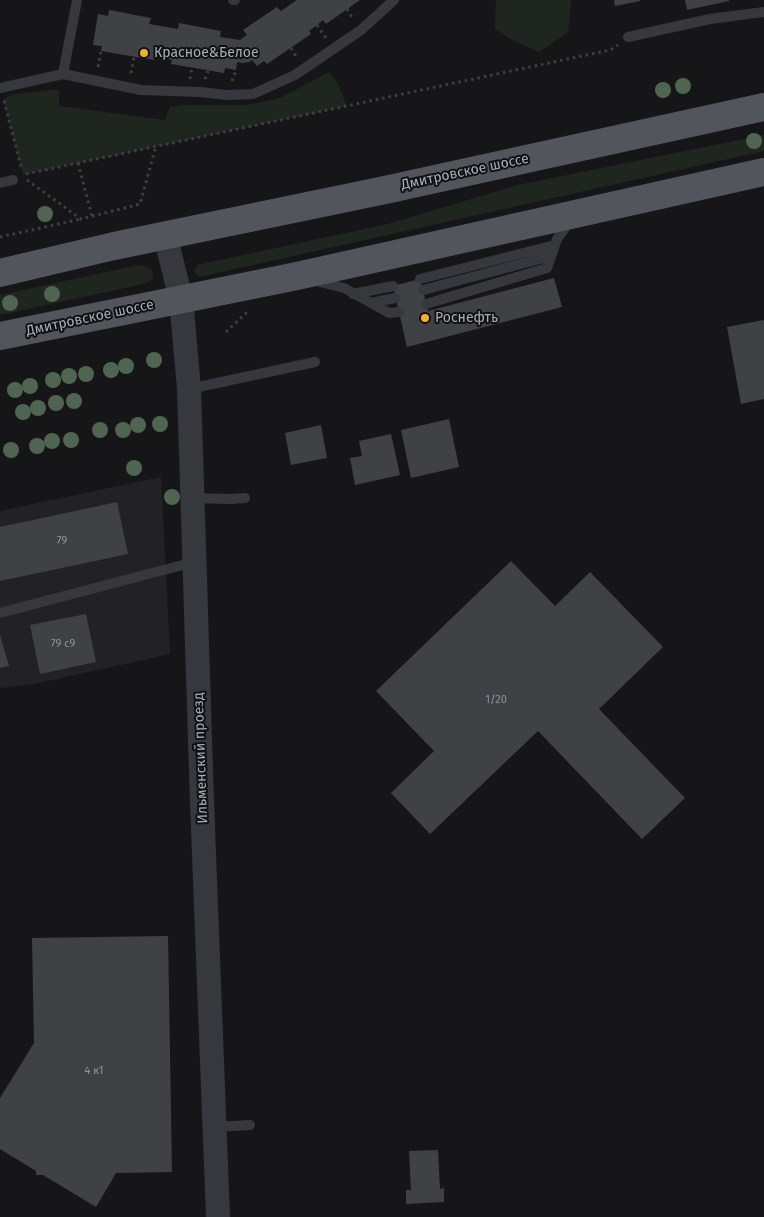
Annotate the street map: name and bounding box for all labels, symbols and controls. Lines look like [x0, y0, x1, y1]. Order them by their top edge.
place label: Красное&Белое [154, 45, 259, 61]
marker: Красное&Белое [138, 47, 150, 59]
street label: Дмитровское шоссе [400, 150, 530, 194]
street label: Дмитровское шоссе [25, 296, 155, 340]
place label: Роснефть [435, 310, 498, 326]
marker: Роснефть [419, 312, 431, 324]
house number: 79 [57, 534, 67, 548]
house number: 79 с9 [51, 637, 75, 651]
street label: Ильменский проезд [190, 692, 212, 824]
house number: 1/20 [485, 693, 507, 707]
house number: 4 к1 [84, 1064, 104, 1078]

